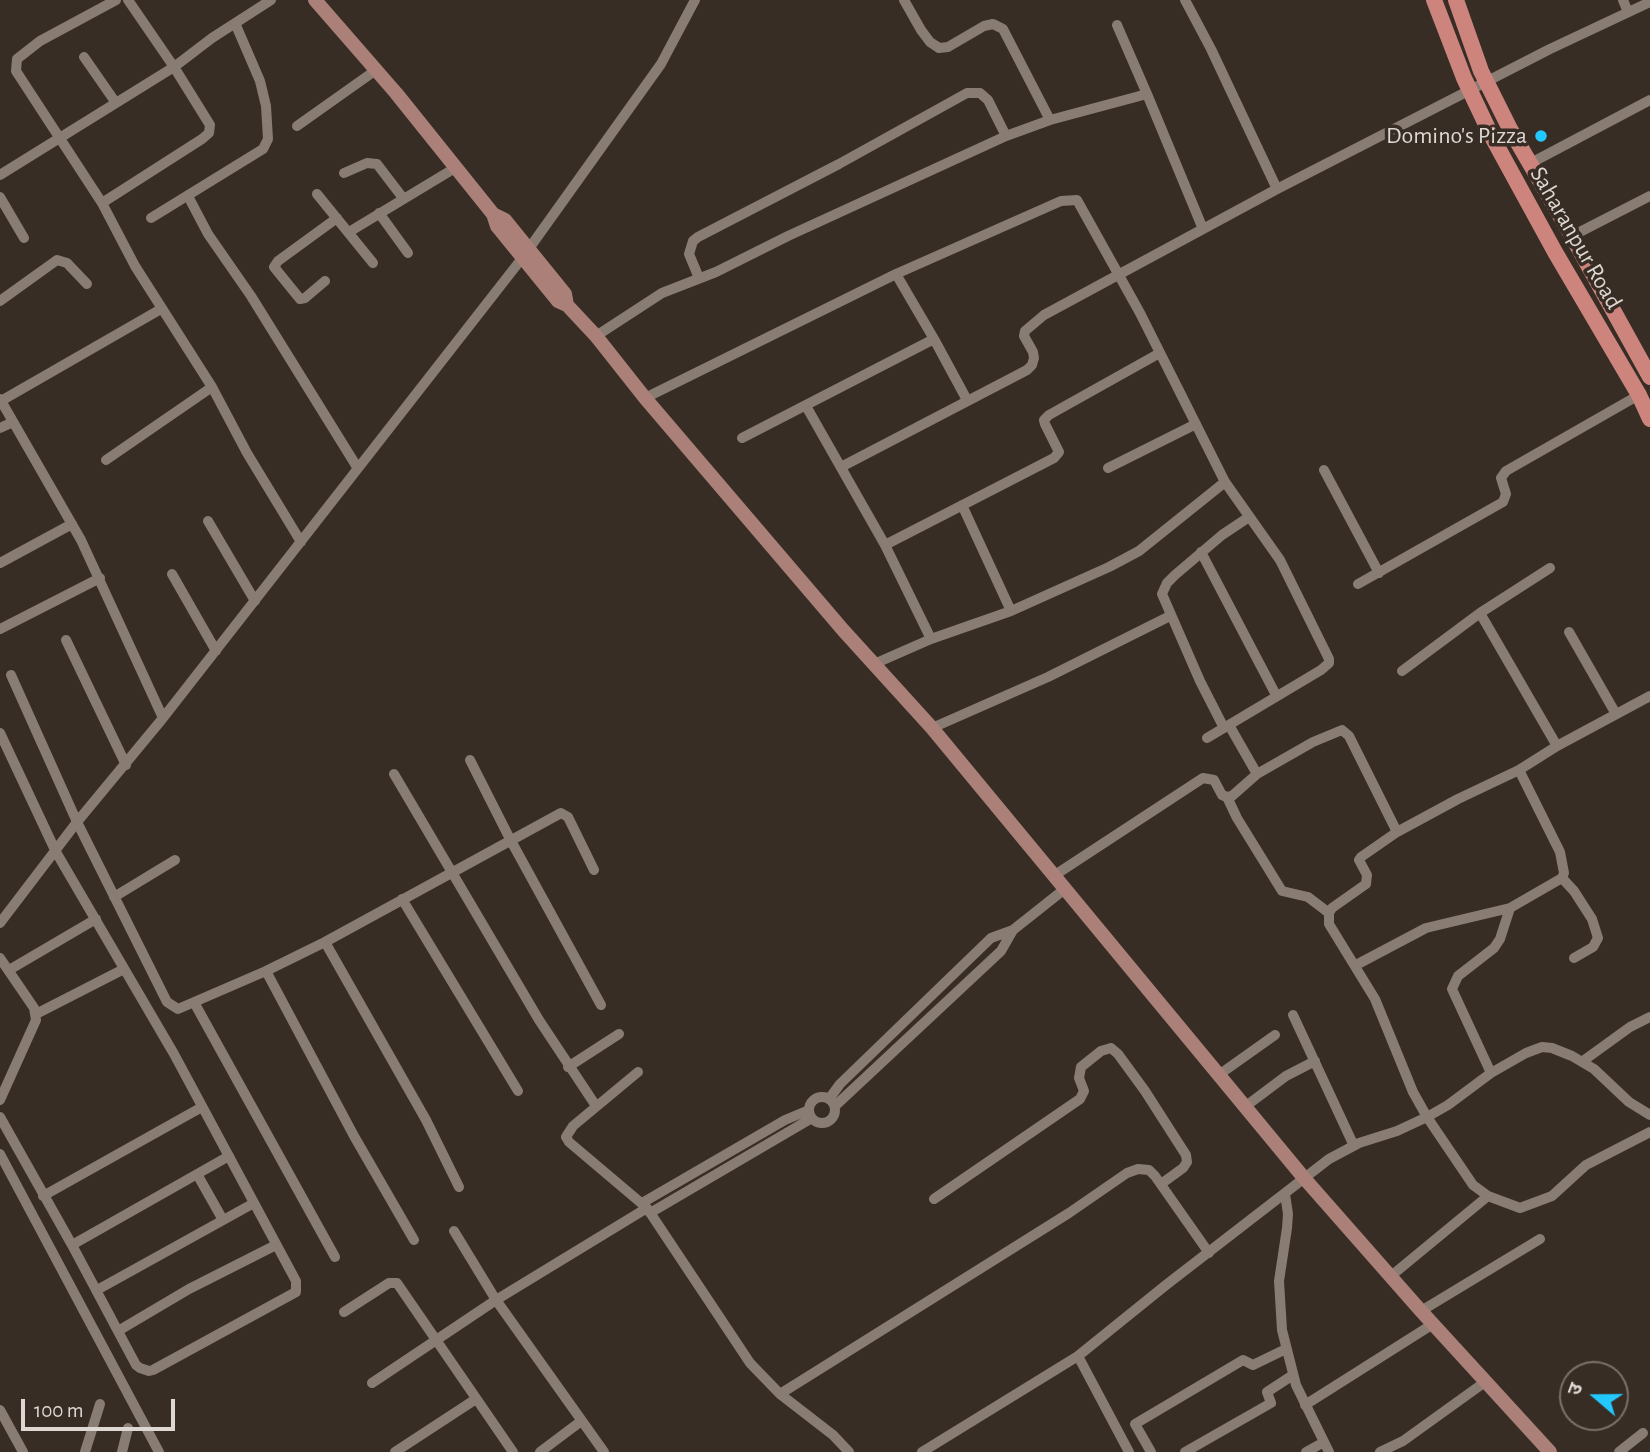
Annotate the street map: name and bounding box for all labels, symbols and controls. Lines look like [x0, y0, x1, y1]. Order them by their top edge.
place label: Domino's Pizza [1386, 122, 1527, 150]
marker: Domino's Pizza [1533, 128, 1549, 144]
street label: Saharanpur Road [1524, 162, 1628, 314]
north arrow [1559, 1361, 1629, 1431]
text: उ [1565, 1381, 1587, 1398]
scale bar [24, 1386, 178, 1430]
text: 100 m [34, 1400, 84, 1421]

